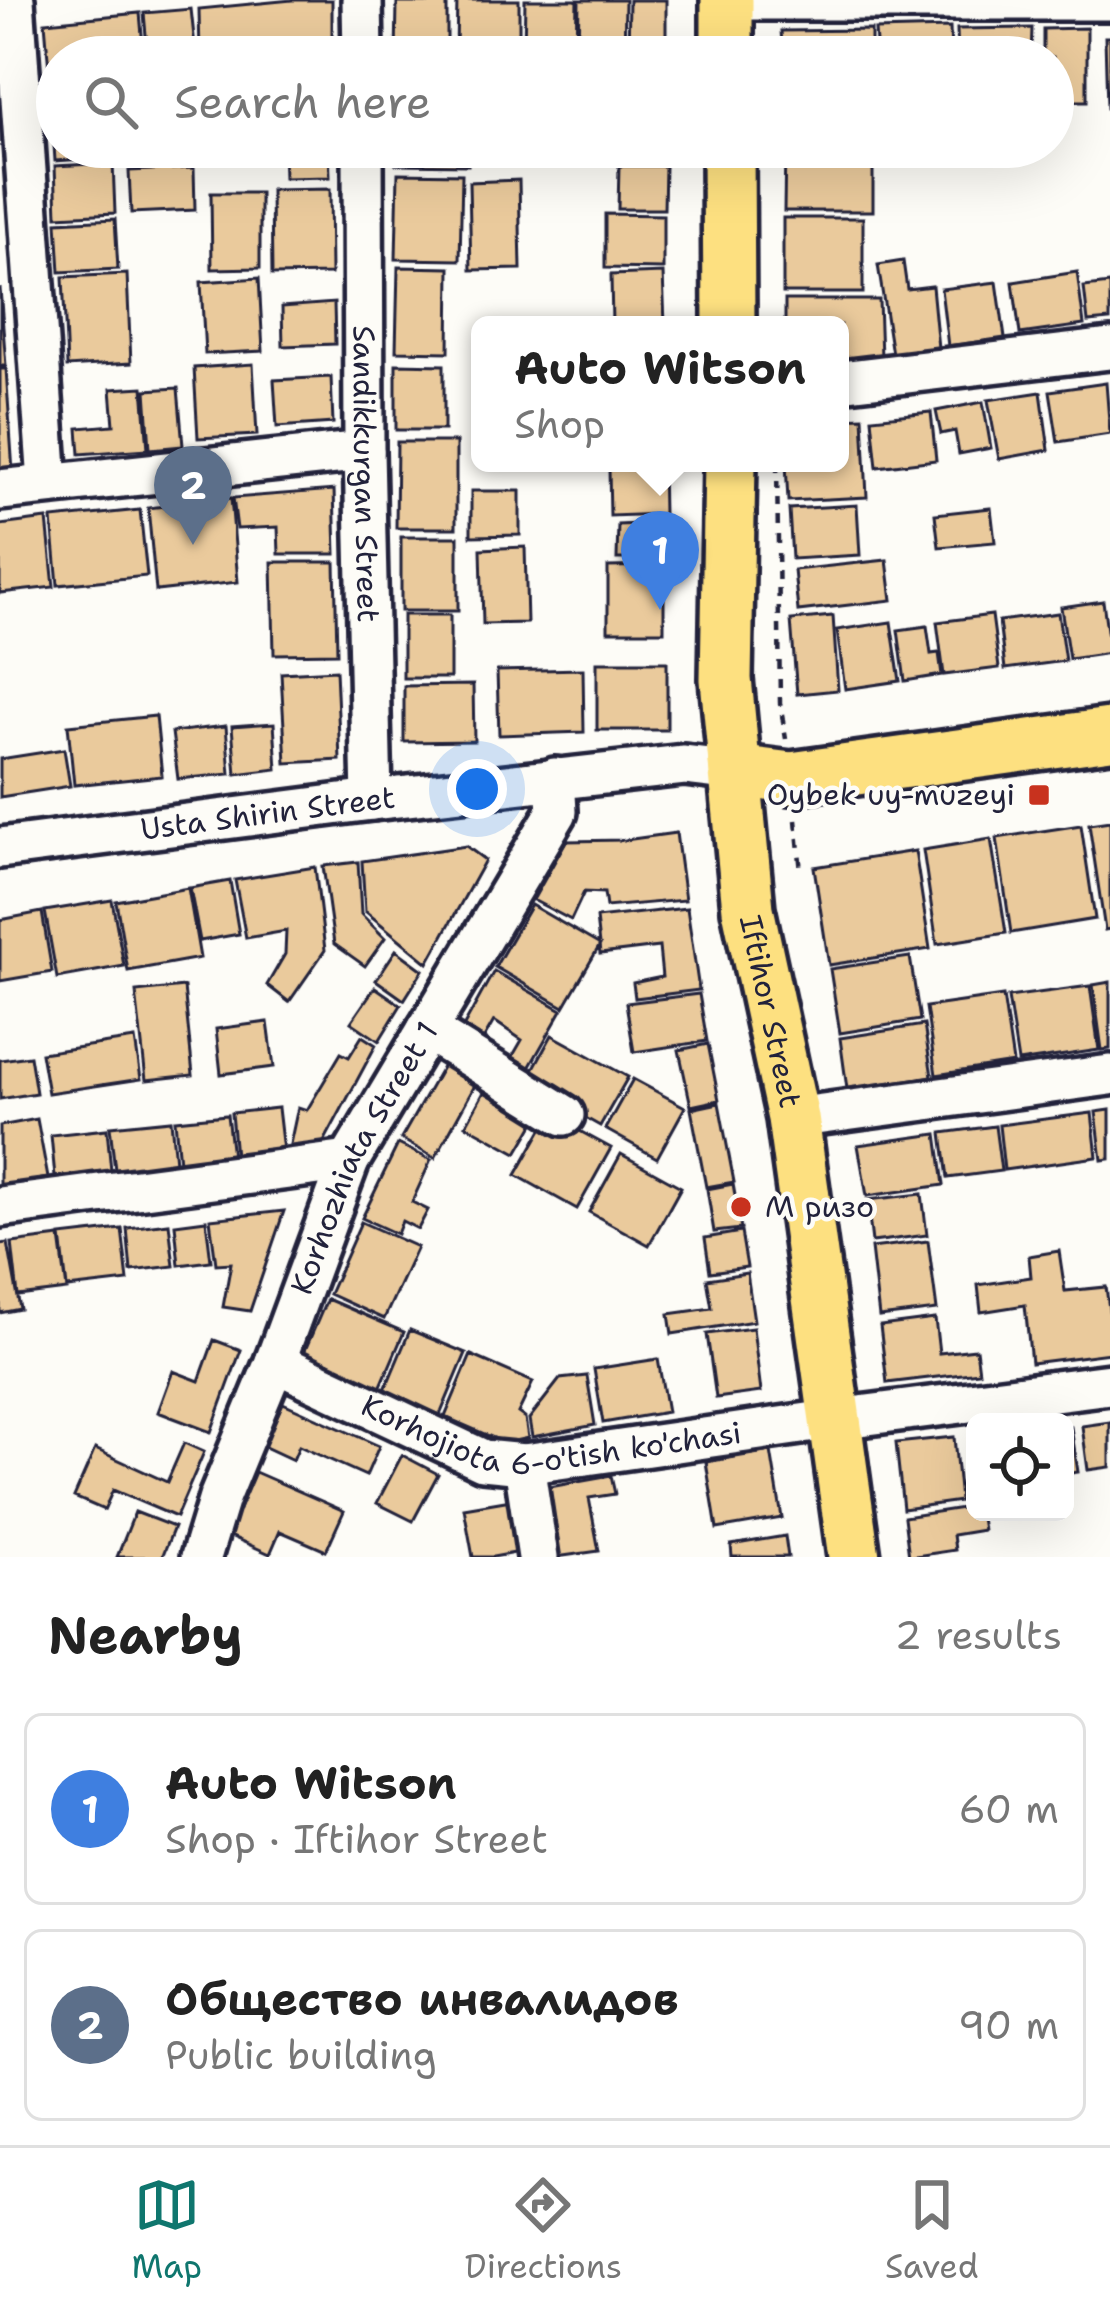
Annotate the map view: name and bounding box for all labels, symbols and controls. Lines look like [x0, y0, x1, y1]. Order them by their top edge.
search box [36, 36, 1074, 168]
icon: search [78, 69, 144, 135]
text: Search here [174, 72, 431, 132]
popup [471, 316, 849, 472]
street label: Sandikkurgаn Street [344, 325, 389, 623]
text: Auto Witson [514, 338, 806, 398]
text: Shop [514, 398, 605, 450]
pin: 2 [154, 446, 232, 545]
pin: 1 [621, 511, 699, 610]
your location [447, 759, 507, 819]
place label: Oybek uy-muzeyi [767, 774, 1015, 815]
street label: Usta Shirin Street [138, 777, 397, 850]
marker: Oybek uy-muzeyi [1026, 782, 1052, 808]
street label: Iftihor Street [730, 911, 811, 1112]
street label: Korhozhiаta Street 1 [281, 1014, 448, 1300]
place label: М ризо [765, 1186, 874, 1227]
marker: М ризо [728, 1194, 754, 1220]
street label: Korhojiota 6-o'tish ko'chasi [355, 1385, 744, 1485]
map controls [966, 1413, 1074, 1521]
button: locate [966, 1413, 1074, 1521]
text: Nearby [48, 1601, 243, 1669]
text: 2 results [895, 1609, 1062, 1661]
text: Auto Witson [165, 1753, 457, 1813]
text: 1 [81, 1783, 99, 1835]
text: 60 m [959, 1783, 1059, 1835]
text: Shop · Iftihor Street [165, 1813, 548, 1865]
text: Общество инвалидов [165, 1969, 678, 2029]
text: 2 [76, 1999, 104, 2051]
text: 90 m [958, 1999, 1059, 2051]
text: Public building [165, 2029, 437, 2081]
tab: Map [131, 2172, 202, 2289]
tab: Directions [465, 2172, 622, 2289]
tab: Saved [885, 2172, 979, 2289]

